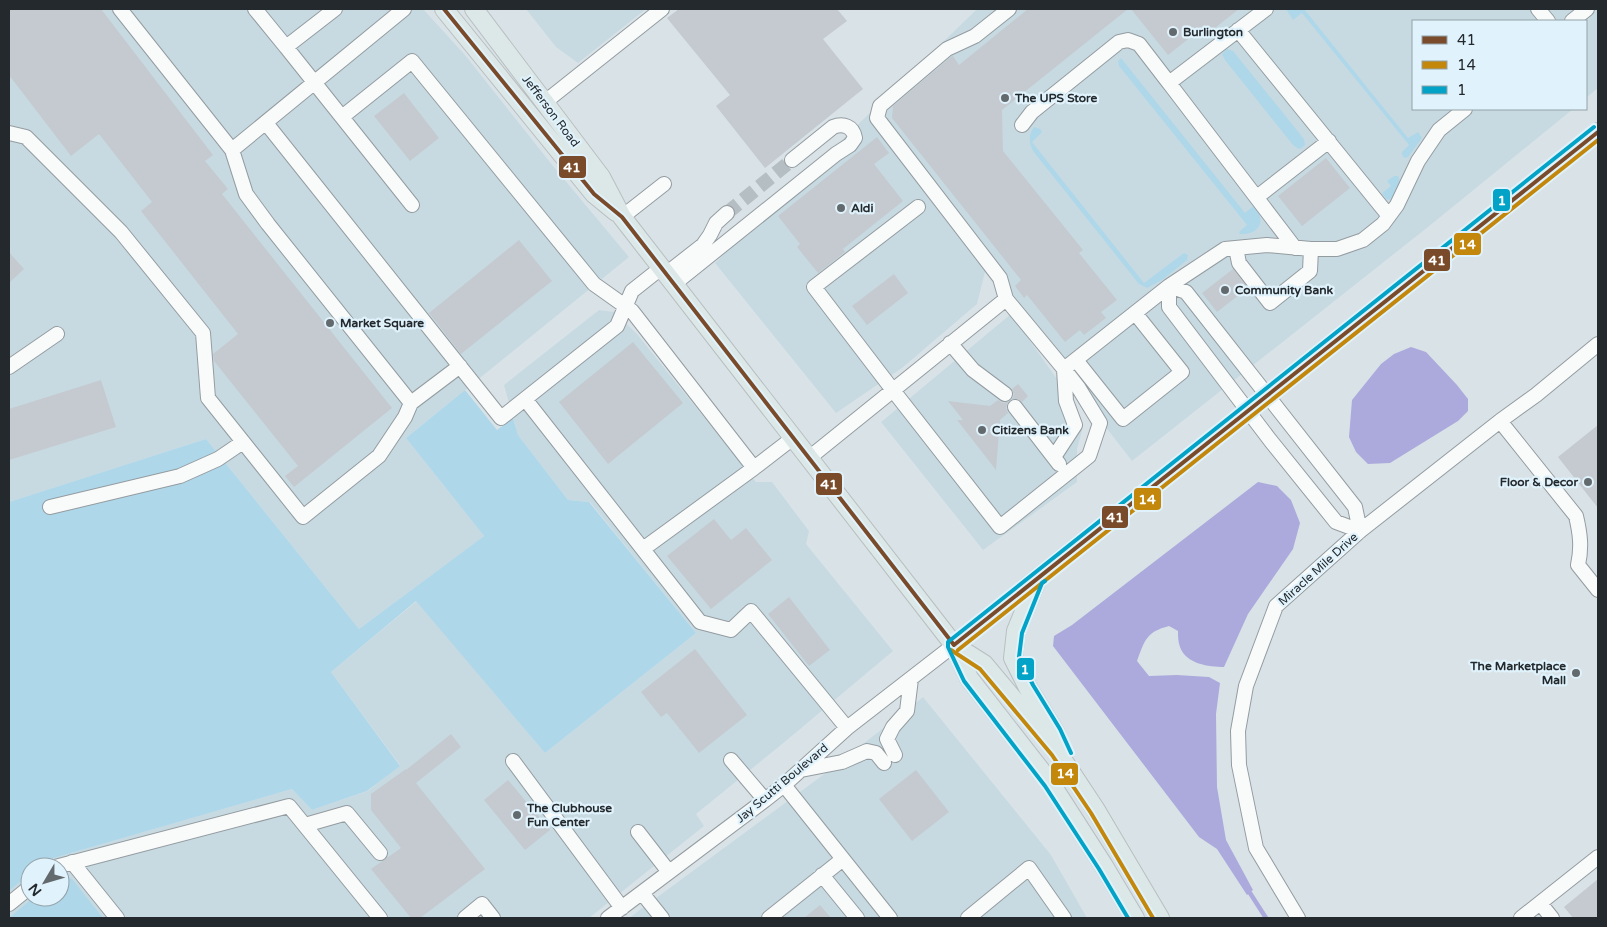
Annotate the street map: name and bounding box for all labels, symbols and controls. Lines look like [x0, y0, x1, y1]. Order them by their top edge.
legend [1412, 20, 1587, 110]
place label: Burlington [1183, 25, 1243, 40]
marker: Burlington [1167, 26, 1179, 38]
text: 41 [1457, 31, 1476, 49]
text: 14 [1457, 56, 1476, 74]
street label: Jefferson Road [519, 72, 583, 150]
text: 1 [1457, 81, 1466, 99]
place label: The UPS Store [1014, 91, 1097, 105]
marker: The UPS Store [999, 92, 1011, 104]
line badge: 41 [558, 155, 587, 179]
text: 41 [563, 159, 581, 176]
line badge: 1 [1492, 188, 1511, 212]
text: 1 [1498, 192, 1506, 209]
place label: Aldi [851, 201, 873, 215]
marker: Aldi [835, 202, 847, 214]
line badge: 14 [1453, 232, 1482, 256]
text: 14 [1458, 236, 1476, 253]
line badge: 41 [1423, 248, 1451, 272]
text: 41 [1428, 252, 1446, 269]
place label: Community Bank [1235, 283, 1333, 298]
marker: Community Bank [1219, 284, 1231, 296]
place label: Market Square [340, 316, 424, 331]
marker: Market Square [324, 317, 336, 329]
place label: Citizens Bank [992, 423, 1069, 437]
marker: Citizens Bank [976, 424, 988, 436]
line badge: 41 [815, 472, 843, 496]
place label: Floor & Decor [1500, 475, 1578, 489]
text: 41 [820, 476, 838, 493]
marker: Floor & Decor [1582, 476, 1594, 488]
line badge: 14 [1133, 487, 1162, 511]
text: 14 [1138, 491, 1156, 508]
line badge: 41 [1101, 505, 1129, 529]
text: 41 [1106, 509, 1124, 526]
street label: Miracle Mile Drive [1275, 530, 1361, 608]
line badge: 1 [1016, 657, 1035, 681]
place label: The Marketplace Mall [1469, 659, 1566, 687]
text: 1 [1021, 661, 1029, 678]
marker: The Marketplace Mall [1570, 667, 1582, 679]
street label: Jay Scutti Boulevard [733, 740, 831, 826]
line badge: 14 [1050, 762, 1079, 786]
text: 14 [1056, 765, 1074, 782]
place label: The Clubhouse Fun Center [526, 801, 612, 829]
marker: The Clubhouse Fun Center [511, 809, 523, 821]
north arrow [20, 857, 70, 907]
text: N [25, 880, 45, 899]

